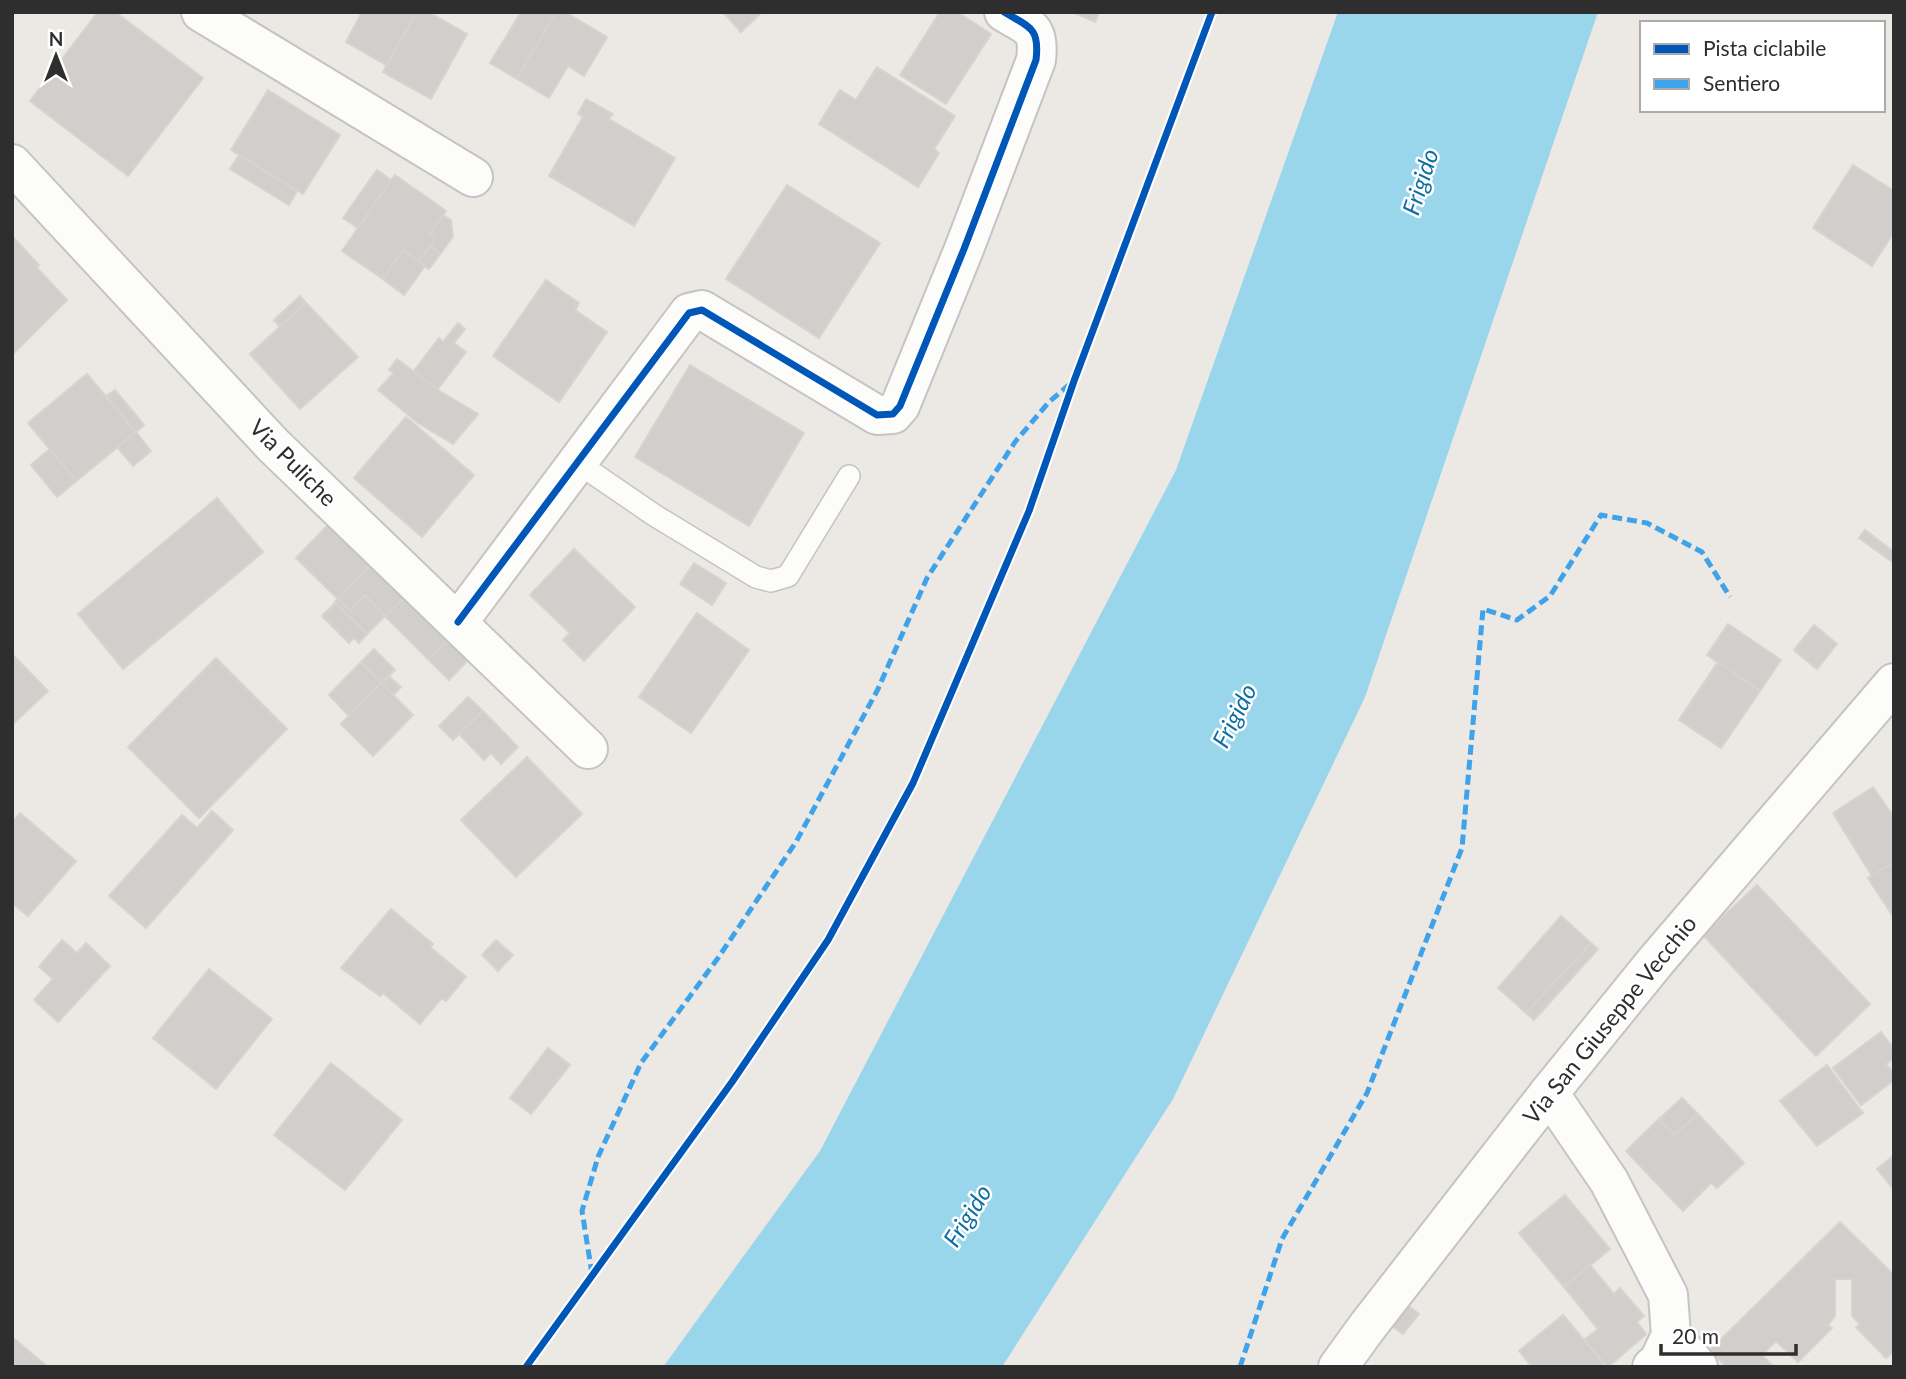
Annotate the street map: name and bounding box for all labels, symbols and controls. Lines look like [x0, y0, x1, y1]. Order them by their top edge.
north arrow [21, 21, 91, 91]
legend [1640, 21, 1885, 112]
text: N [49, 27, 63, 50]
text: Pista ciclabile [1703, 35, 1826, 60]
text: Sentiero [1703, 70, 1780, 95]
water label: Frigido [1395, 145, 1444, 218]
street label: Via Puliche [244, 413, 343, 512]
water label: Frigido [1205, 679, 1262, 752]
street label: Via San Giuseppe Vecchio [1516, 909, 1702, 1129]
water label: Frigido [937, 1179, 997, 1252]
scale bar [1661, 1312, 1796, 1356]
text: 20 m [1672, 1323, 1719, 1348]

